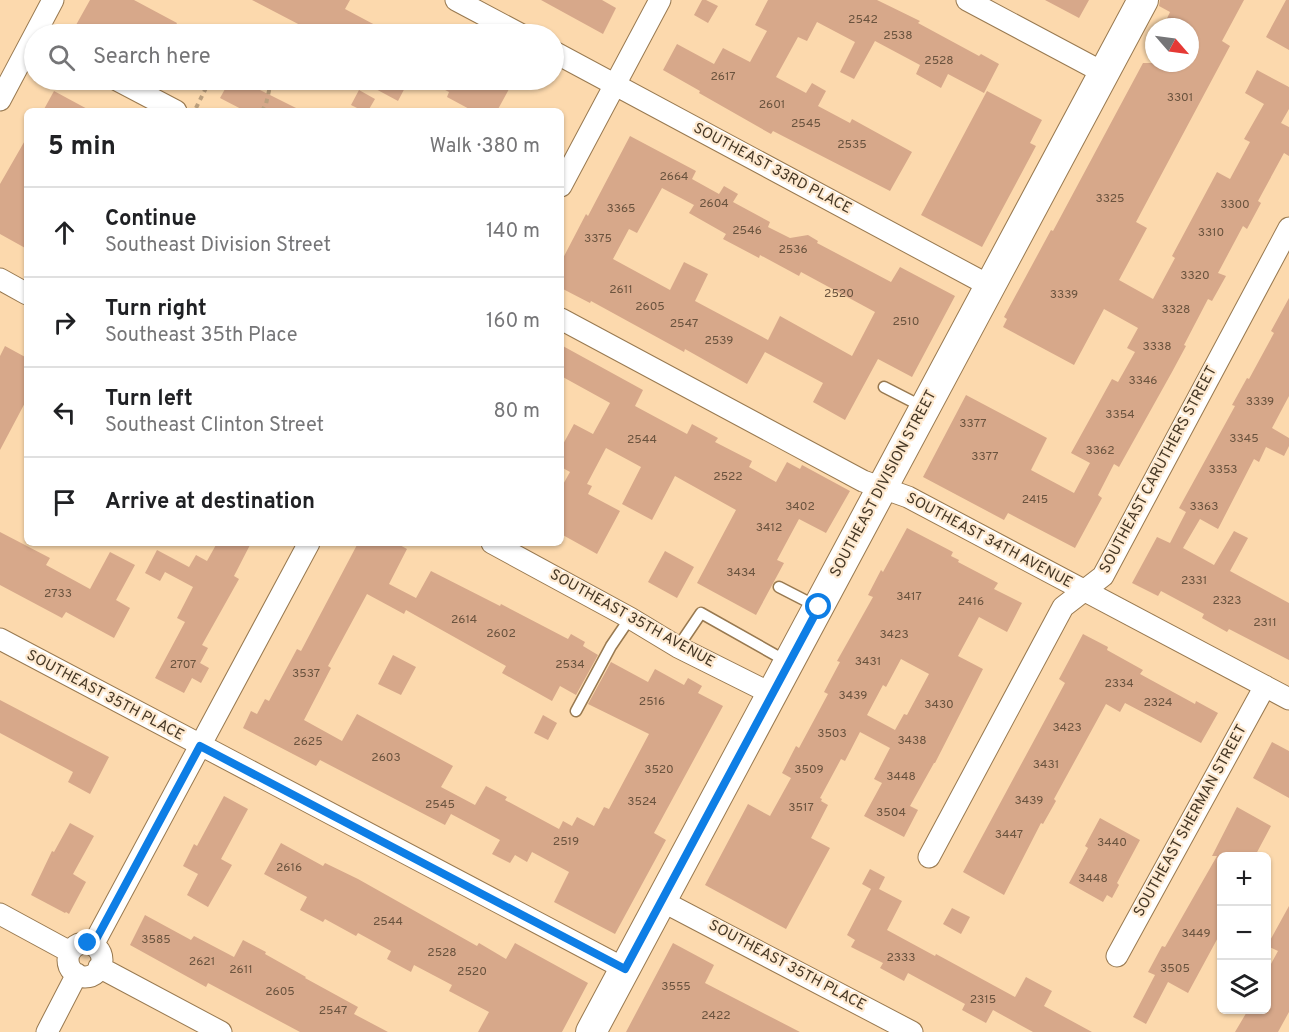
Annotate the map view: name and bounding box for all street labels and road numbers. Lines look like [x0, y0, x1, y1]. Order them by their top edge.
street label: SOUTHEAST 33RD PLACE [690, 119, 854, 219]
street label: SOUTHEAST CARUTHERS STREET [1096, 363, 1222, 577]
street label: SOUTHEAST DIVISION STREET [826, 387, 942, 581]
street label: SOUTHEAST 34TH AVENUE [902, 489, 1076, 593]
street label: SOUTHEAST 35TH AVENUE [546, 566, 718, 672]
street label: SOUTHEAST 35TH PLACE [23, 646, 187, 746]
street label: SOUTHEAST SHERMAN STREET [1130, 722, 1252, 920]
street label: SOUTHEAST 35TH PLACE [705, 916, 869, 1016]

